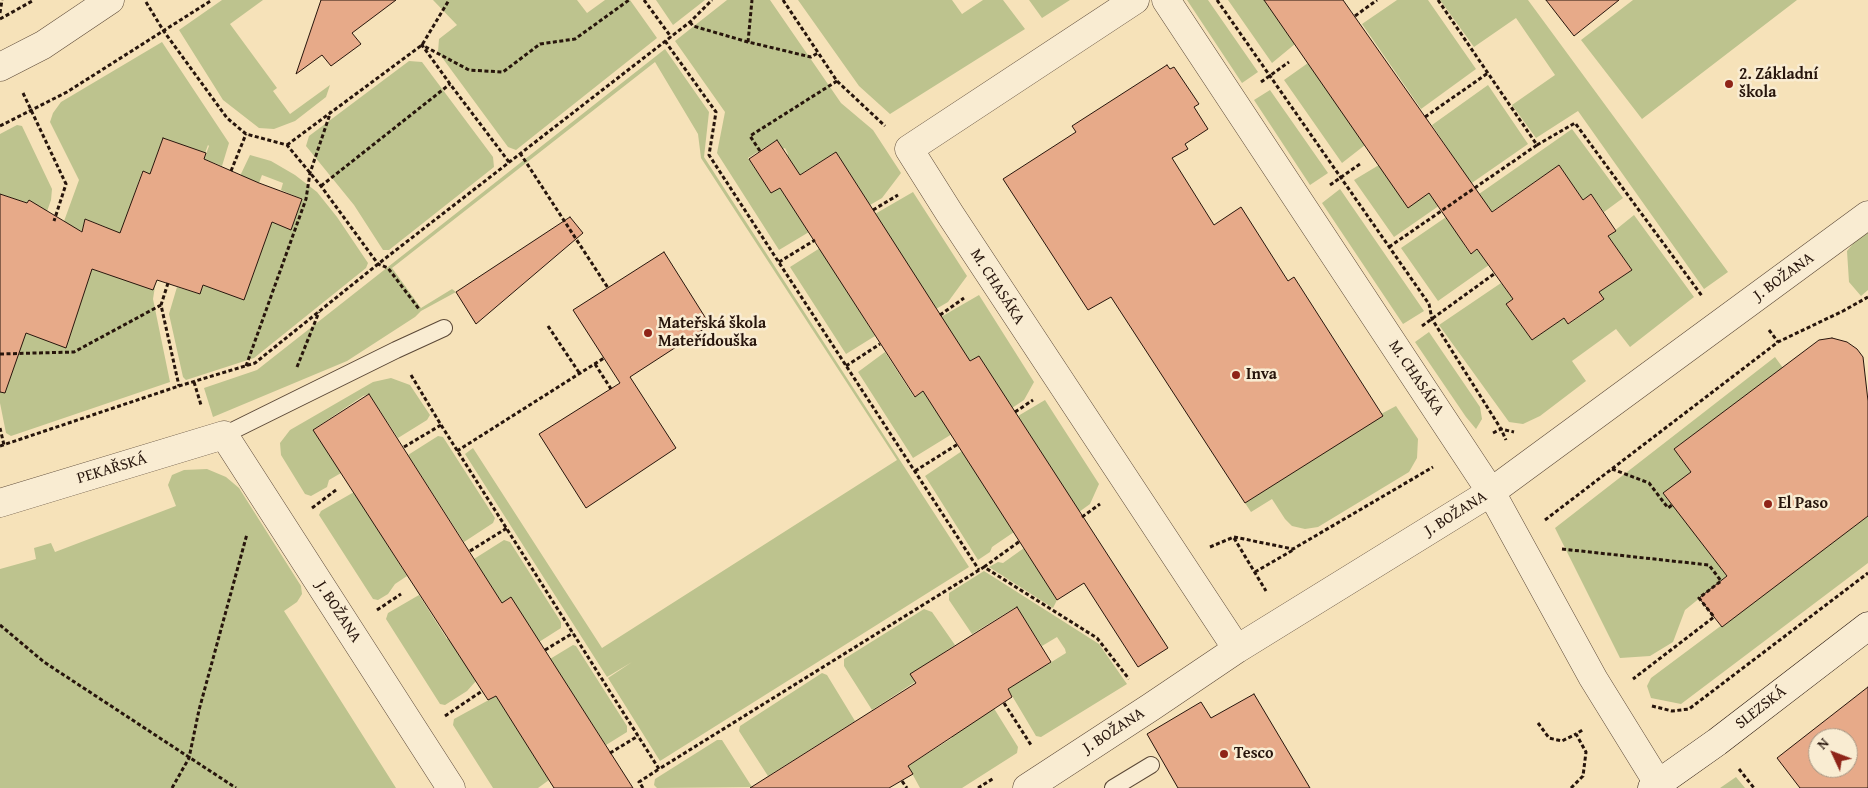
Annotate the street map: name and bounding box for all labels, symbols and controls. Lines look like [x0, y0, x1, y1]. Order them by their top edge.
place label: 2. Základní škola [1739, 65, 1818, 103]
marker: 2. Základní škola [1723, 78, 1735, 90]
street label: M. CHASÁKA [965, 246, 1029, 328]
street label: J. BOŽANA [1750, 249, 1818, 305]
place label: Mateřská škola Mateřídouška [658, 314, 766, 352]
marker: Mateřská škola Mateřídouška [642, 327, 654, 339]
street label: M. CHASÁKA [1384, 337, 1448, 419]
place label: Inva [1246, 365, 1277, 385]
marker: Inva [1230, 369, 1242, 381]
street label: PEKAŘSKÁ [75, 449, 149, 489]
street label: J. BOŽANA [1421, 487, 1491, 541]
place label: El Paso [1778, 494, 1828, 514]
marker: El Paso [1762, 498, 1774, 510]
street label: J. BOŽANA [311, 578, 365, 646]
street label: SLEZSKÁ [1732, 682, 1790, 734]
street label: J. BOŽANA [1080, 704, 1148, 758]
north arrow [1808, 728, 1858, 778]
text: N [1812, 733, 1833, 754]
place label: Tesco [1234, 744, 1273, 764]
marker: Tesco [1218, 748, 1230, 760]

